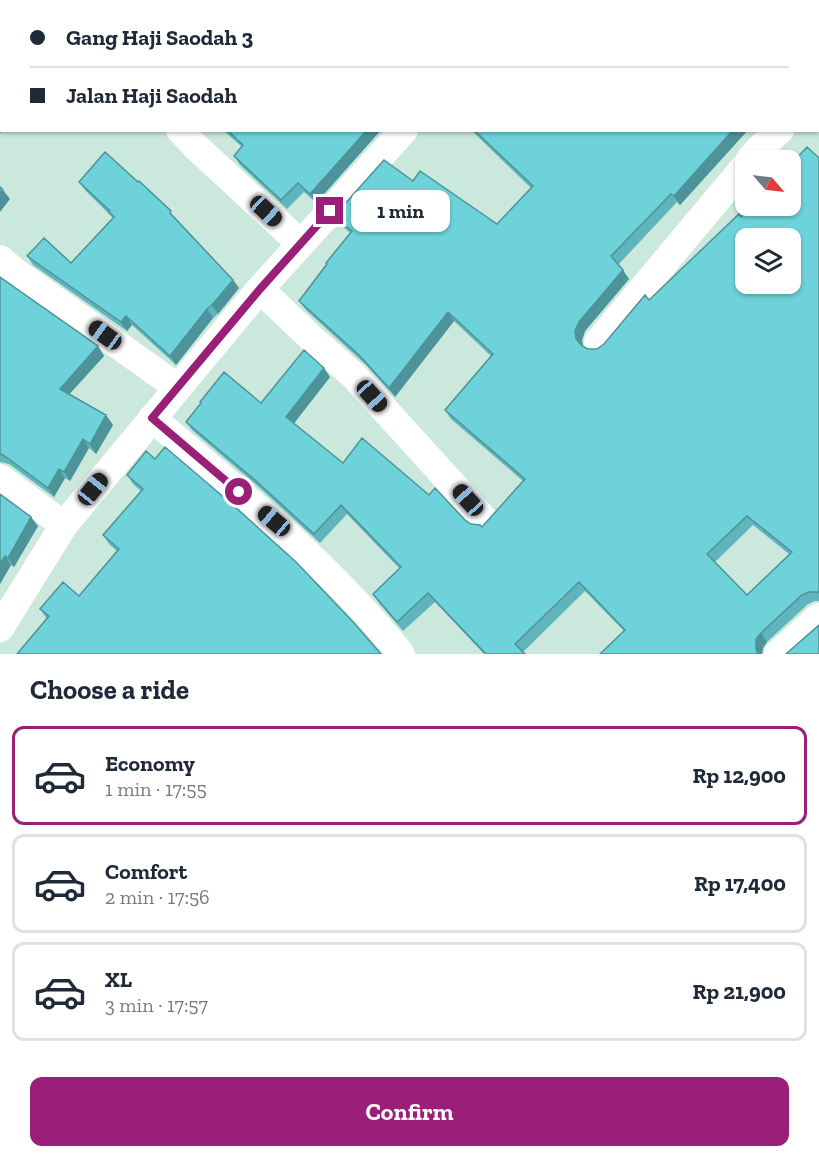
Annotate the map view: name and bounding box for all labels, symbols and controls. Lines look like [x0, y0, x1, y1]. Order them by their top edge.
text: Gang Haji Saodah 3 [66, 24, 253, 51]
text: Jalan Haji Saodah [66, 82, 237, 109]
north arrow [735, 150, 801, 216]
map controls [735, 150, 801, 294]
callout: 1 min [351, 190, 450, 232]
car [247, 192, 285, 230]
route end [316, 197, 343, 224]
text: 1 min [377, 199, 424, 223]
button: layers [735, 228, 801, 294]
car [85, 317, 125, 353]
car [353, 377, 391, 415]
car [75, 469, 111, 509]
route start [225, 478, 252, 505]
car [449, 481, 487, 519]
car [254, 503, 294, 539]
text: Choose a ride [30, 674, 189, 706]
icon: car [33, 749, 87, 803]
text: Economy [105, 750, 195, 777]
text: Rp 12,900 [693, 762, 786, 789]
text: 1 min · 17:55 [105, 777, 207, 801]
icon: car [33, 857, 87, 911]
text: Comfort [105, 858, 187, 885]
text: Rp 17,400 [694, 870, 786, 897]
text: 2 min · 17:56 [105, 885, 210, 909]
icon: car [33, 965, 87, 1019]
text: XL [105, 966, 132, 993]
text: Rp 21,900 [693, 978, 786, 1005]
text: 3 min · 17:57 [105, 993, 208, 1017]
button: Confirm [30, 1077, 789, 1146]

